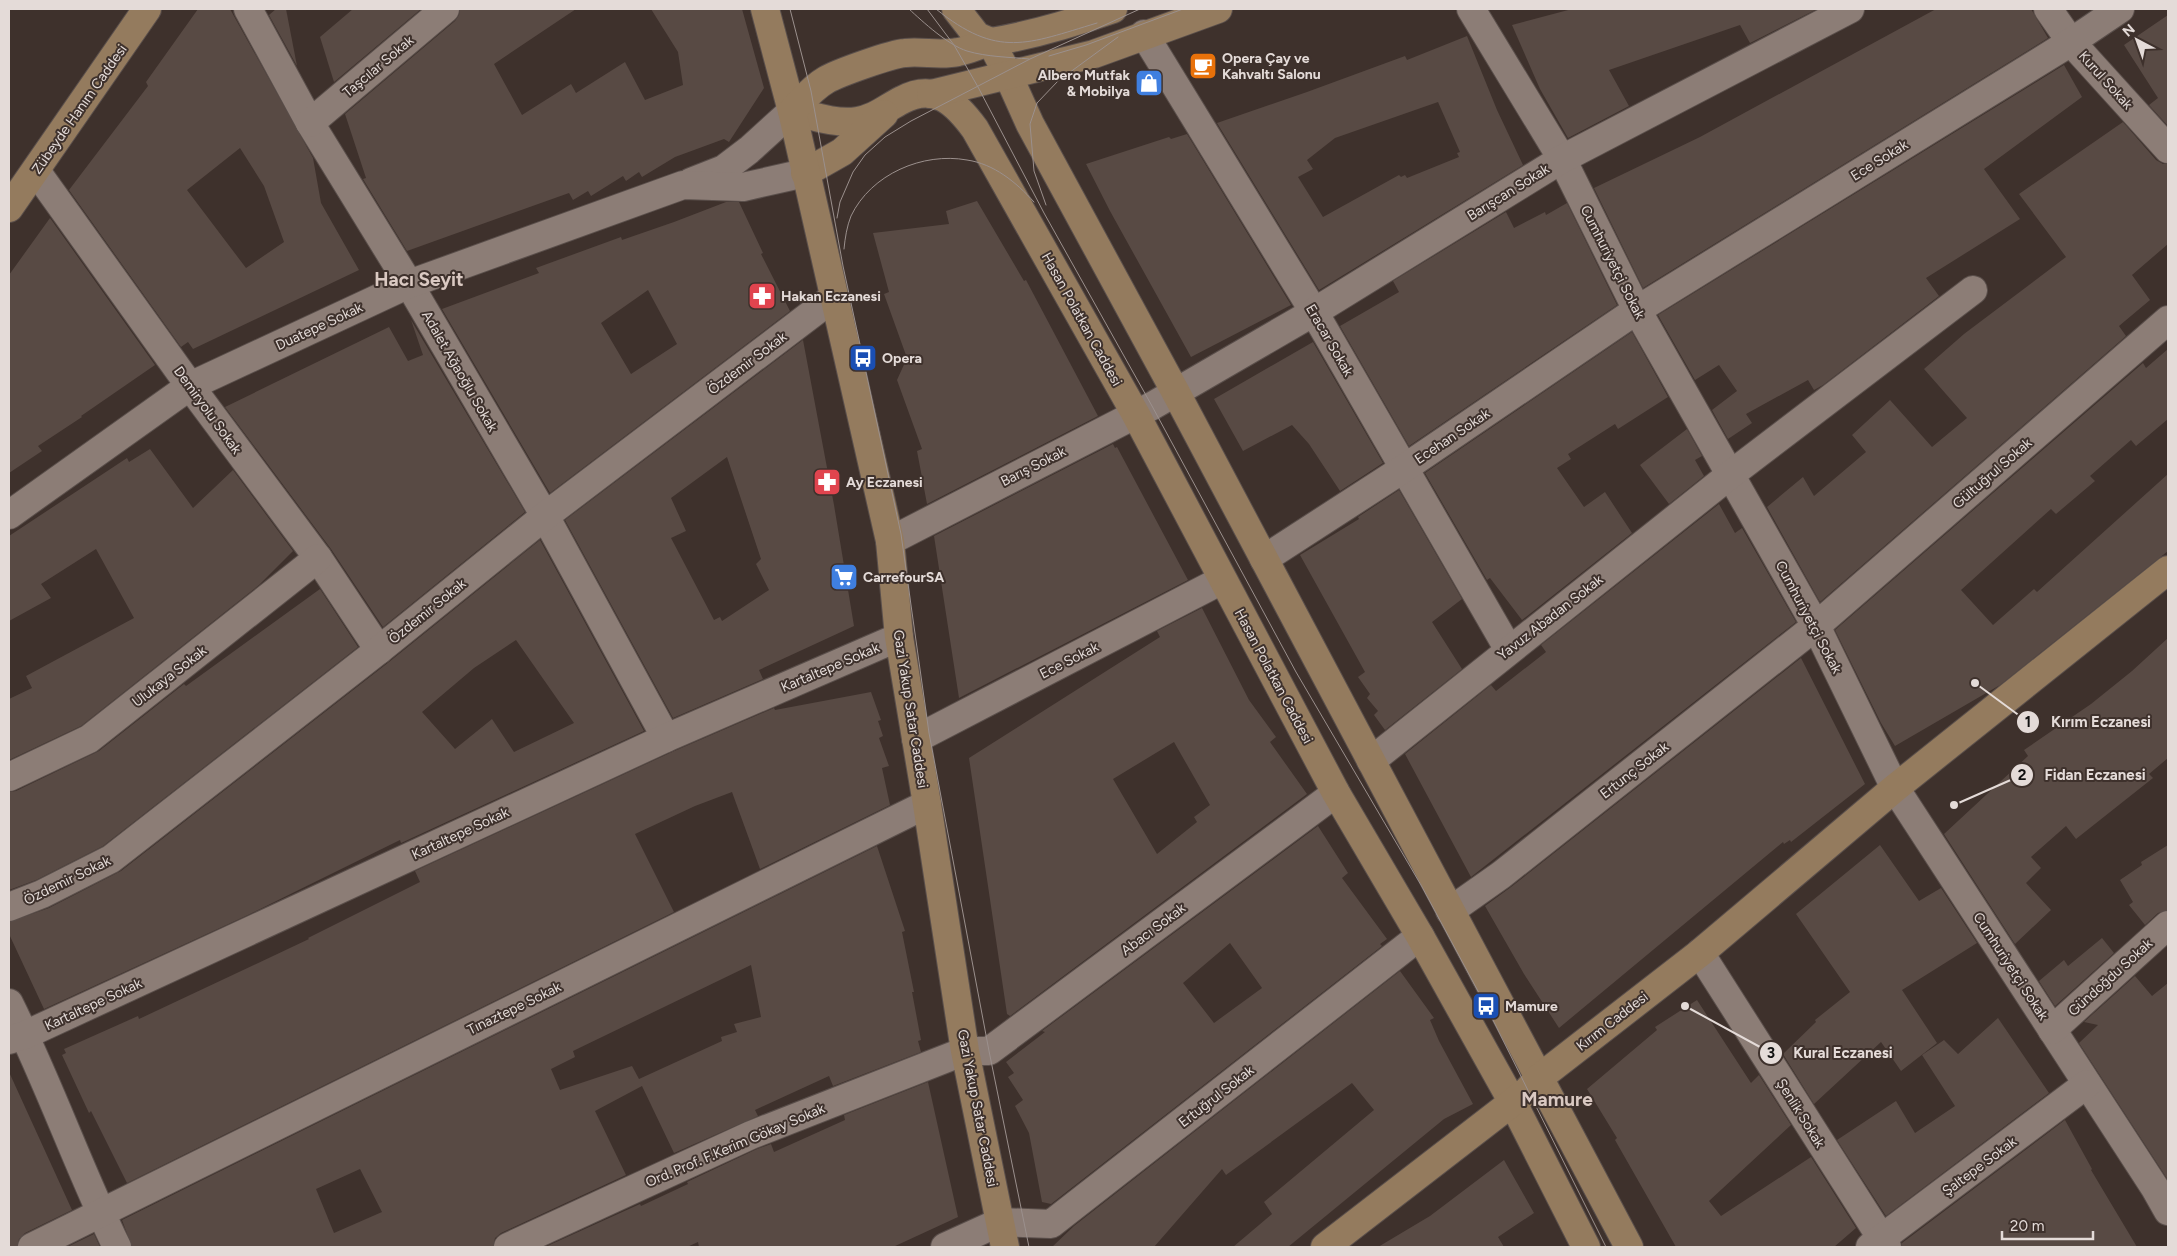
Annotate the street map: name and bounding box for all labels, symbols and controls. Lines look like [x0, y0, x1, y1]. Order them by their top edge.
north arrow [2112, 15, 2162, 65]
text: N [2119, 21, 2138, 41]
street label: Taşcılar Sokak [339, 32, 417, 101]
street label: Zübeyde Hanım Caddesi [28, 41, 131, 177]
street label: Kurul Sokak [2075, 48, 2136, 113]
place label: Opera Çay ve Kahvaltı Salonu [1222, 50, 1321, 83]
cafe icon: Opera Çay ve Kahvaltı Salonu [1188, 51, 1218, 81]
place label: Albero Mutfak & Mobilya [1038, 67, 1130, 100]
shop icon: Albero Mutfak & Mobilya [1134, 68, 1164, 98]
street label: Ece Sokak [1848, 136, 1911, 185]
street label: Barışcan Sokak [1464, 160, 1553, 224]
street label: Cumhuriyetçi Sokak [1577, 203, 1649, 322]
street label: Hasan Polatkan Caddesi [1038, 249, 1125, 389]
district label: Hacı Seyit [374, 268, 464, 291]
pharmacy icon: Hakan Eczanesi [747, 281, 777, 311]
place label: Hakan Eczanesi [781, 288, 881, 305]
street label: Duatepe Sokak [273, 299, 366, 354]
street label: Eracar Sokak [1302, 301, 1357, 379]
street label: Adalet Ağaoğlu Sokak [418, 308, 501, 435]
street label: Özdemir Sokak [705, 328, 790, 399]
bus stop icon: Opera [848, 343, 878, 373]
place label: Opera [882, 350, 922, 367]
street label: Demiryolu Sokak [170, 363, 245, 458]
street label: Ecehan Sokak [1411, 405, 1493, 468]
street label: Gültuğrul Sokak [1949, 434, 2035, 512]
street label: Barış Sokak [998, 443, 1069, 490]
pharmacy icon: Ay Eczanesi [812, 467, 842, 497]
place label: Ay Eczanesi [846, 474, 923, 491]
street label: Cumhuriyetçi Sokak [1772, 558, 1846, 677]
supermarket icon: CarrefourSA [829, 562, 859, 592]
place label: CarrefourSA [863, 569, 944, 586]
street label: Yavuz Abadan Sokak [1494, 571, 1606, 664]
street label: Özdemir Sokak [385, 575, 469, 648]
street label: Hasan Polatkan Caddesi [1231, 606, 1316, 747]
street label: Gazi Yakup Satar Caddesi [890, 629, 931, 789]
street label: Ece Sokak [1037, 638, 1102, 683]
street label: Kartaltepe Sokak [778, 639, 882, 696]
street label: Ulukaya Sokak [129, 642, 210, 711]
callout: Kırım Eczanesi [2016, 707, 2161, 737]
text: 1 [2025, 713, 2031, 731]
text: Kırım Eczanesi [2051, 713, 2151, 731]
street label: Ertunç Sokak [1597, 738, 1672, 802]
callout: Fidan Eczanesi [2010, 760, 2156, 790]
text: 2 [2018, 766, 2027, 784]
text: Fidan Eczanesi [2044, 766, 2146, 784]
street label: Kartaltepe Sokak [409, 803, 512, 863]
street label: Özdemir Sokak [21, 852, 113, 909]
street label: Abacı Sokak [1118, 900, 1189, 959]
street label: Cumhuriyetçi Sokak [1969, 909, 2052, 1024]
street label: Gündoğdu Sokak [2065, 935, 2156, 1020]
street label: Kartaltepe Sokak [42, 974, 145, 1034]
street label: Tınaztepe Sokak [464, 978, 564, 1039]
street label: Kırım Caddesi [1573, 988, 1652, 1055]
bus stop icon: Mamure [1471, 991, 1501, 1021]
place label: Mamure [1505, 998, 1558, 1015]
street label: Gazi Yakup Satar Caddesi [954, 1028, 1001, 1188]
callout: Kural Eczanesi [1759, 1038, 1903, 1068]
text: 3 [1767, 1044, 1775, 1062]
text: Kural Eczanesi [1793, 1044, 1893, 1062]
street label: Ertuğrul Sokak [1175, 1062, 1257, 1131]
street label: Şenlik Sokak [1773, 1076, 1829, 1151]
district label: Mamure [1521, 1088, 1593, 1111]
street label: Ord. Prof. F.Kerim Gökay Sokak [643, 1100, 828, 1191]
street label: Şaltepe Sokak [1939, 1133, 2020, 1200]
scale bar [2002, 1208, 2093, 1240]
text: 20 m [2010, 1217, 2044, 1235]

